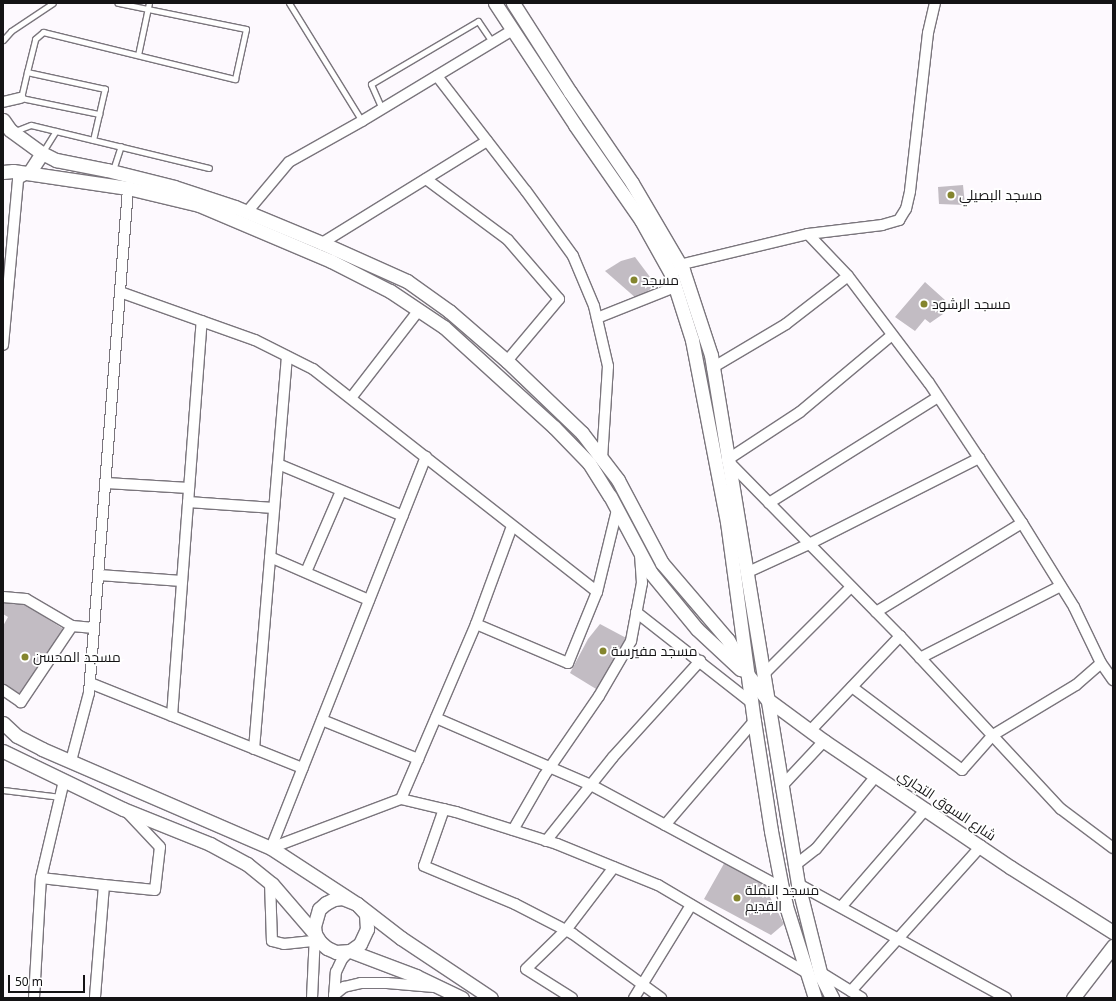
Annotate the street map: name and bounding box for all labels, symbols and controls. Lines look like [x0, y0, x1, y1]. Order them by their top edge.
place label: مسجد البصيلي [959, 187, 1042, 203]
marker: مسجد البصيلي [946, 190, 956, 200]
place label: مسجد [642, 272, 679, 288]
marker: مسجد [629, 275, 639, 285]
place label: مسجد الرشود [932, 296, 1011, 312]
marker: مسجد الرشود [919, 299, 929, 309]
place label: مسجد مفيرسة [611, 643, 698, 659]
marker: مسجد مفيرسة [598, 646, 608, 656]
place label: مسجد المحسن [33, 649, 121, 665]
marker: مسجد المحسن [20, 652, 30, 662]
street label: شارع السوق التجاري [895, 766, 999, 844]
place label: مسجد النملة القديم [745, 882, 819, 914]
marker: مسجد النملة القديم [732, 893, 742, 903]
scale bar [10, 967, 87, 993]
text: 50 m [15, 973, 43, 990]

